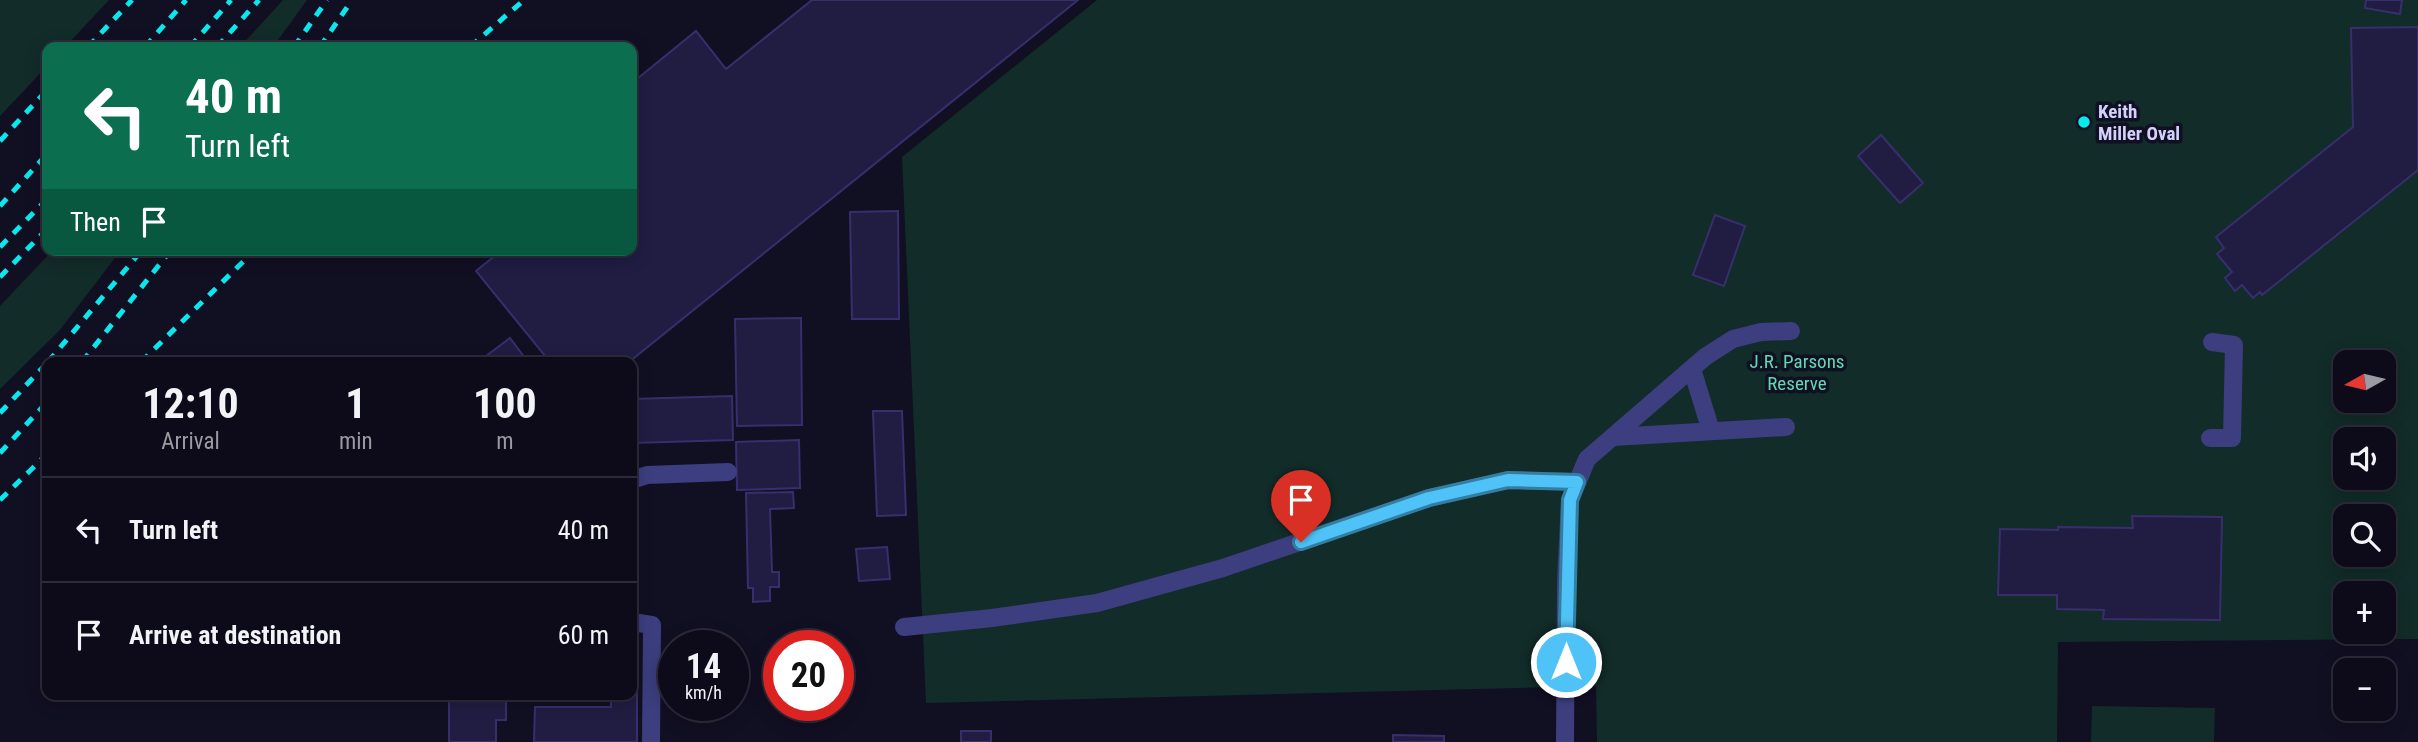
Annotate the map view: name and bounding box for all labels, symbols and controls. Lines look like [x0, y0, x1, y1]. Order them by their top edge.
text: 40 m [185, 68, 282, 125]
icon: left [70, 70, 161, 161]
place label: Keith Miller Oval [2098, 100, 2180, 145]
marker: Keith Miller Oval [2076, 114, 2092, 130]
text: Turn left [185, 127, 290, 165]
icon: arrive [135, 203, 173, 241]
text: Then [70, 207, 121, 237]
park label: J.R. Parsons Reserve [1749, 350, 1845, 395]
north arrow [2333, 350, 2396, 413]
map controls [2333, 350, 2396, 721]
text: 12:10 [142, 379, 239, 428]
text: 1 [345, 379, 366, 428]
text: 100 [473, 379, 537, 428]
button: sound [2333, 427, 2396, 490]
text: Arrival [161, 428, 220, 455]
text: min [339, 428, 373, 455]
text: m [496, 428, 513, 455]
pin [1271, 470, 1331, 542]
icon: arrive [1282, 481, 1320, 519]
button: search [2333, 504, 2396, 567]
icon: left [70, 511, 108, 549]
text: Turn left [129, 515, 218, 545]
text: 40 m [558, 515, 609, 545]
button: + [2333, 581, 2396, 644]
icon: arrive [70, 616, 108, 654]
text: Arrive at destination [129, 620, 341, 650]
text: 60 m [558, 620, 609, 650]
position arrow [1529, 625, 1603, 699]
speed limit sign: 20 [763, 630, 854, 721]
text: 14 [686, 646, 721, 687]
button: − [2333, 658, 2396, 721]
text: km/h [685, 682, 722, 703]

